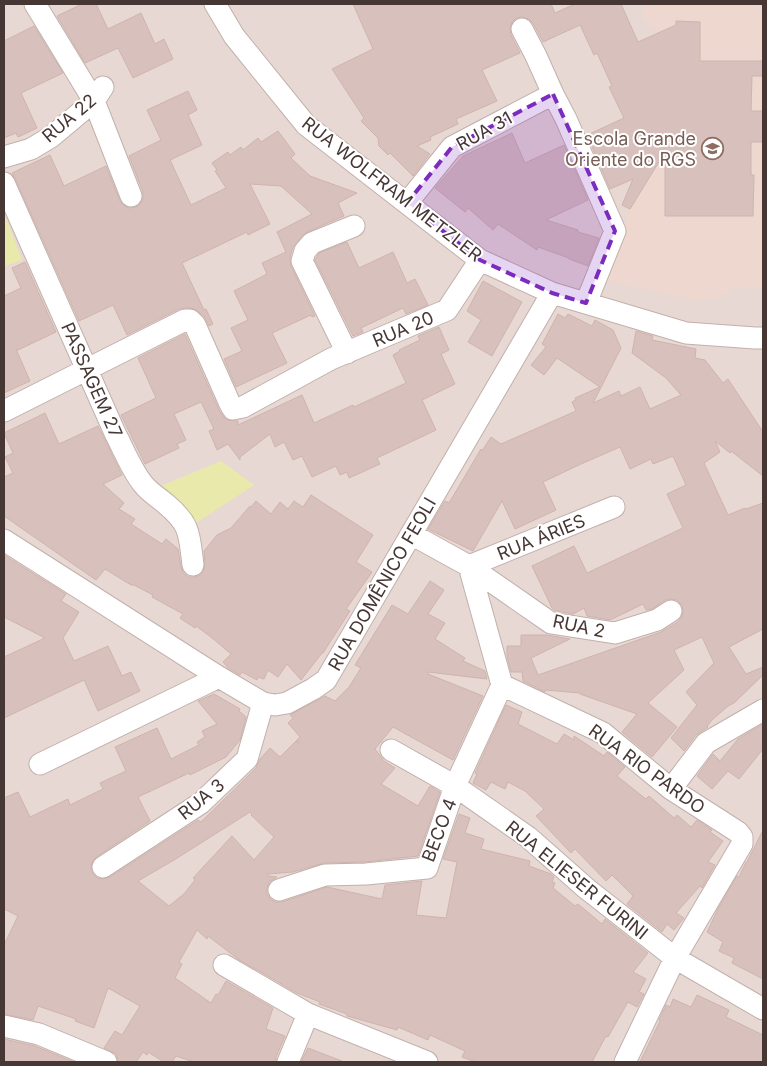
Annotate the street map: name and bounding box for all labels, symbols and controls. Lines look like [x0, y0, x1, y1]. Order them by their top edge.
street label: RUA 22 [38, 89, 100, 147]
street label: RUA 31 [452, 107, 516, 155]
street label: RUA WOLFRAM METZLER [298, 112, 486, 266]
place label: Escola Grande Oriente do RGS [565, 128, 696, 170]
school or university icon: Escola Grande Oriente do RGS [700, 136, 724, 160]
street label: RUA 20 [369, 307, 437, 351]
street label: PASSAGEM 27 [57, 319, 127, 441]
street label: RUA DOMÊNICO FEOLI [323, 493, 440, 674]
street label: RUA ÁRIES [493, 509, 588, 564]
street label: RUA 2 [551, 610, 607, 642]
street label: RUA RIO PARDO [585, 720, 709, 818]
street label: RUA 3 [174, 774, 228, 824]
street label: BECO 4 [417, 795, 461, 865]
street label: RUA ELIESER FURINI [502, 816, 652, 944]

